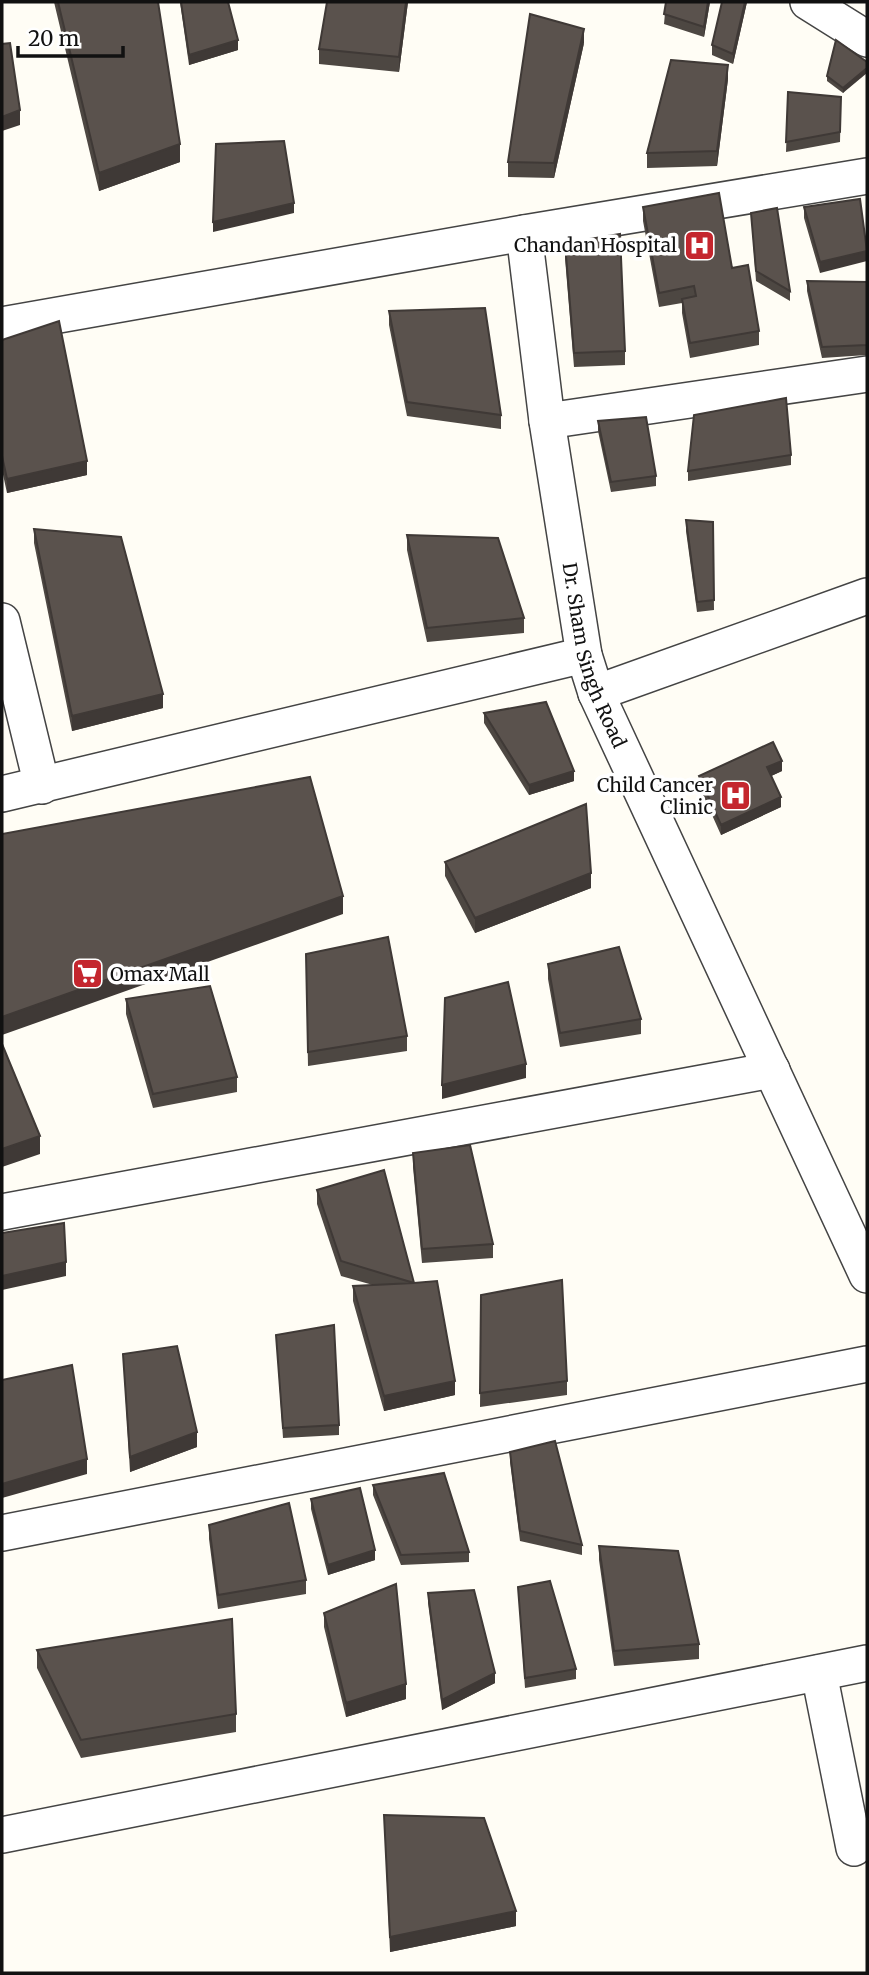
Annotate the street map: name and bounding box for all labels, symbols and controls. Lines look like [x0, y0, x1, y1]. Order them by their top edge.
scale bar [18, 14, 122, 58]
text: 20 m [28, 25, 80, 52]
hospital icon: Chandan Hospital [683, 228, 717, 262]
place label: Chandan Hospital [514, 233, 677, 257]
street label: Dr. Sham Singh Road [558, 561, 632, 752]
place label: Child Cancer Clinic [597, 773, 713, 819]
hospital icon: Child Cancer Clinic [719, 779, 753, 813]
supermarket icon: Omax Mall [70, 957, 104, 991]
place label: Omax Mall [110, 962, 210, 986]

